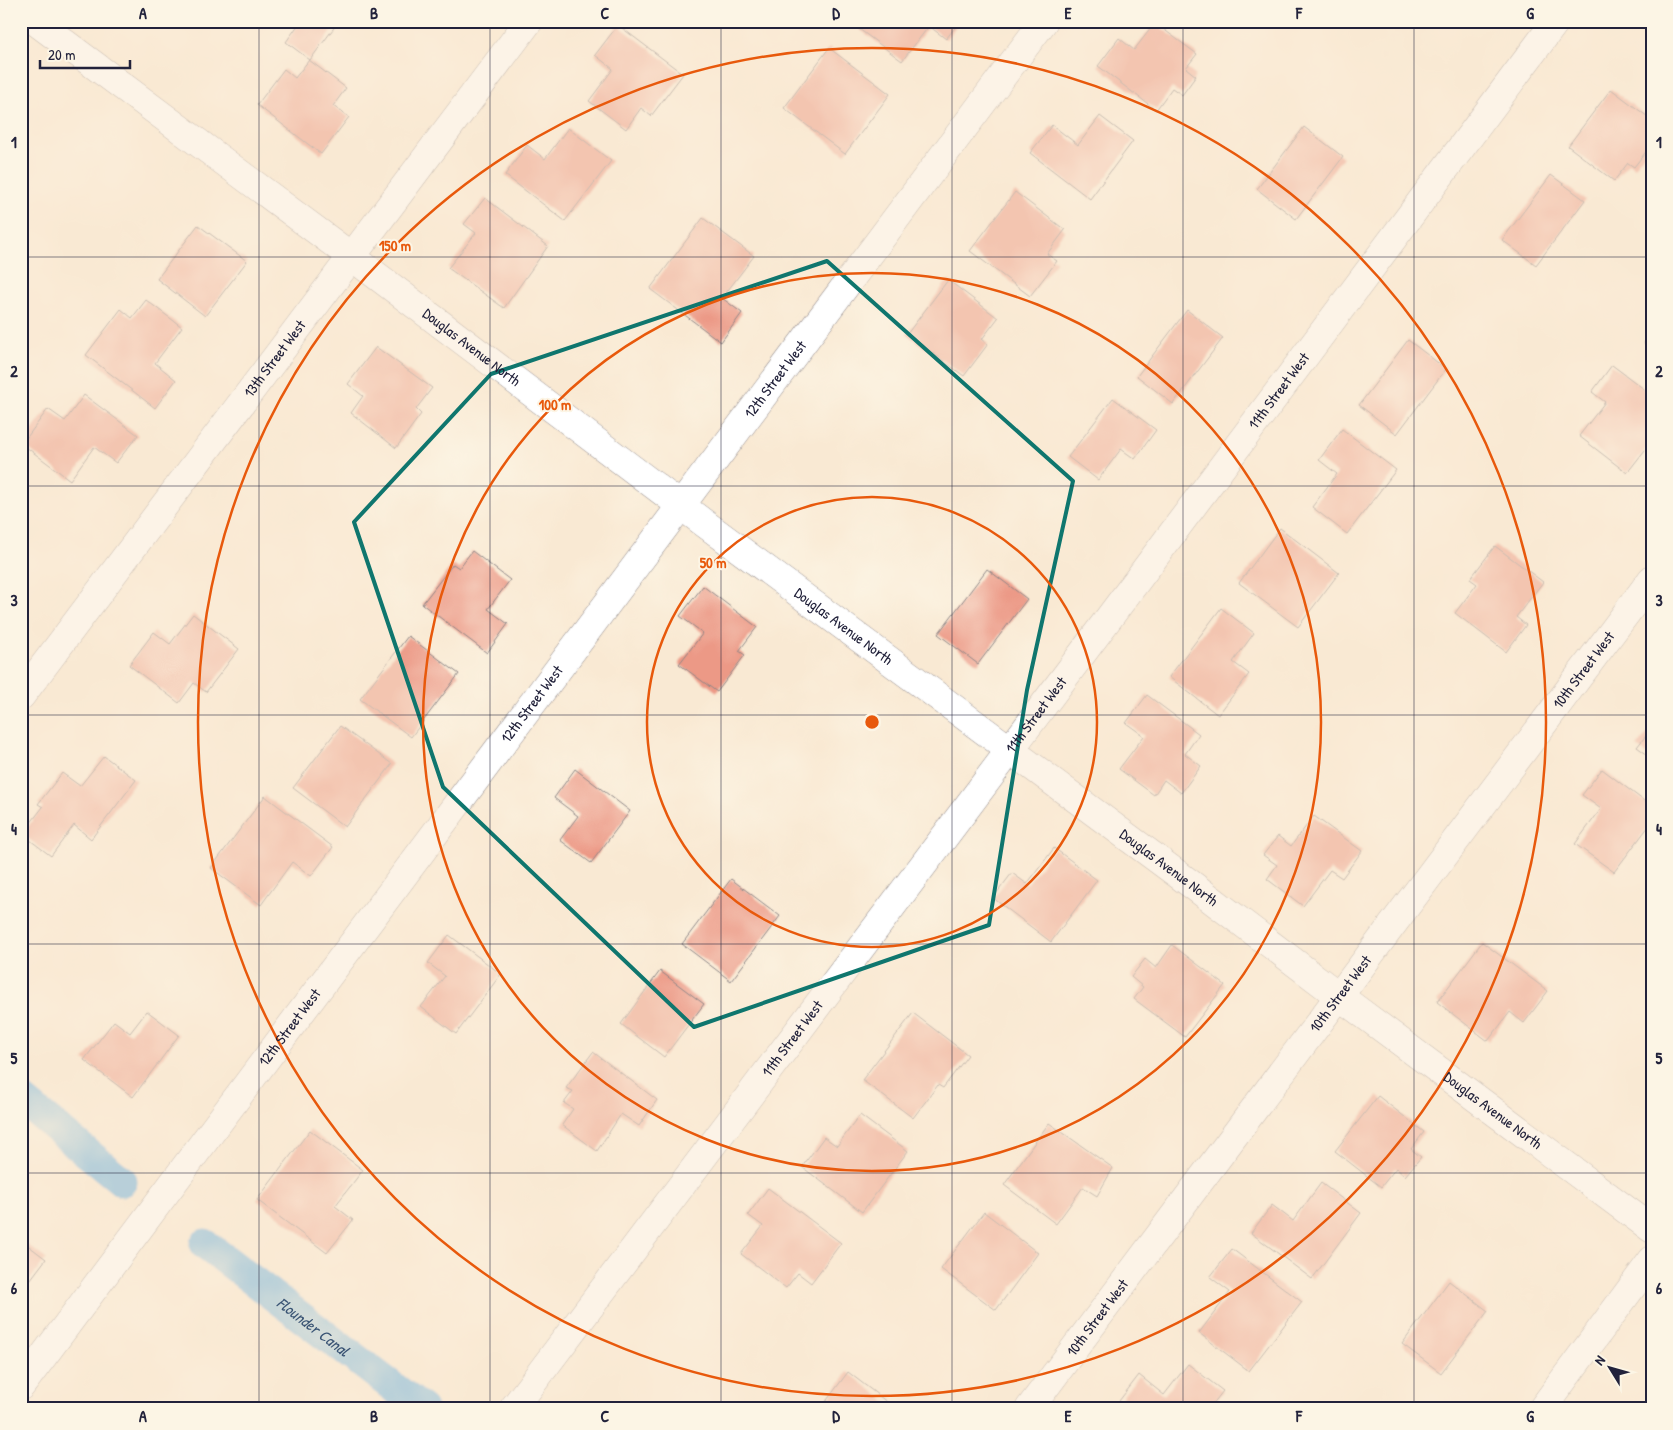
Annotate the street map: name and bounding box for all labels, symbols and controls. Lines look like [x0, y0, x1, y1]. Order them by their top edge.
text: A [139, 2, 147, 24]
text: B [370, 2, 378, 24]
text: C [601, 2, 610, 24]
text: D [832, 2, 840, 24]
text: E [1064, 2, 1072, 24]
text: F [1295, 2, 1303, 24]
text: G [1526, 2, 1534, 24]
scale bar [40, 38, 130, 70]
text: 20 m [48, 44, 75, 65]
text: 1 [11, 131, 17, 153]
text: 1 [1656, 131, 1662, 153]
text: 150 m [379, 235, 411, 256]
street label: Douglas Avenue North [418, 303, 525, 391]
street label: 13th Street West [238, 315, 311, 401]
street label: 12th Street West [739, 335, 812, 422]
street label: 11th Street West [1243, 347, 1315, 433]
text: 2 [10, 360, 18, 382]
text: 2 [1655, 360, 1663, 382]
text: 100 m [539, 394, 571, 415]
text: 50 m [700, 552, 726, 573]
street label: Douglas Avenue North [790, 582, 897, 670]
text: 3 [10, 589, 18, 611]
text: 3 [1655, 589, 1663, 611]
street label: 10th Street West [1547, 626, 1620, 713]
street label: 12th Street West [496, 660, 568, 747]
street label: 11th Street West [1000, 672, 1072, 757]
centre of rings [863, 713, 881, 731]
text: 4 [11, 818, 17, 840]
text: 4 [1656, 818, 1662, 840]
street label: Douglas Avenue North [1115, 824, 1223, 911]
street label: 10th Street West [1304, 950, 1377, 1037]
street label: 12th Street West [253, 983, 326, 1070]
street label: 11th Street West [756, 995, 828, 1081]
text: 5 [11, 1047, 18, 1069]
text: 5 [1656, 1047, 1663, 1069]
street label: Douglas Avenue North [1440, 1067, 1547, 1154]
street label: 10th Street West [1061, 1274, 1133, 1361]
text: 6 [11, 1277, 18, 1299]
text: 6 [1656, 1277, 1663, 1299]
water label: Flounder Canal [272, 1292, 355, 1361]
north arrow [1586, 1342, 1636, 1392]
text: N [1589, 1351, 1609, 1369]
text: A [139, 1405, 147, 1427]
text: B [370, 1405, 378, 1427]
text: C [601, 1405, 610, 1427]
text: D [832, 1405, 840, 1427]
text: E [1064, 1405, 1072, 1427]
text: F [1295, 1405, 1303, 1427]
text: G [1526, 1405, 1534, 1427]

